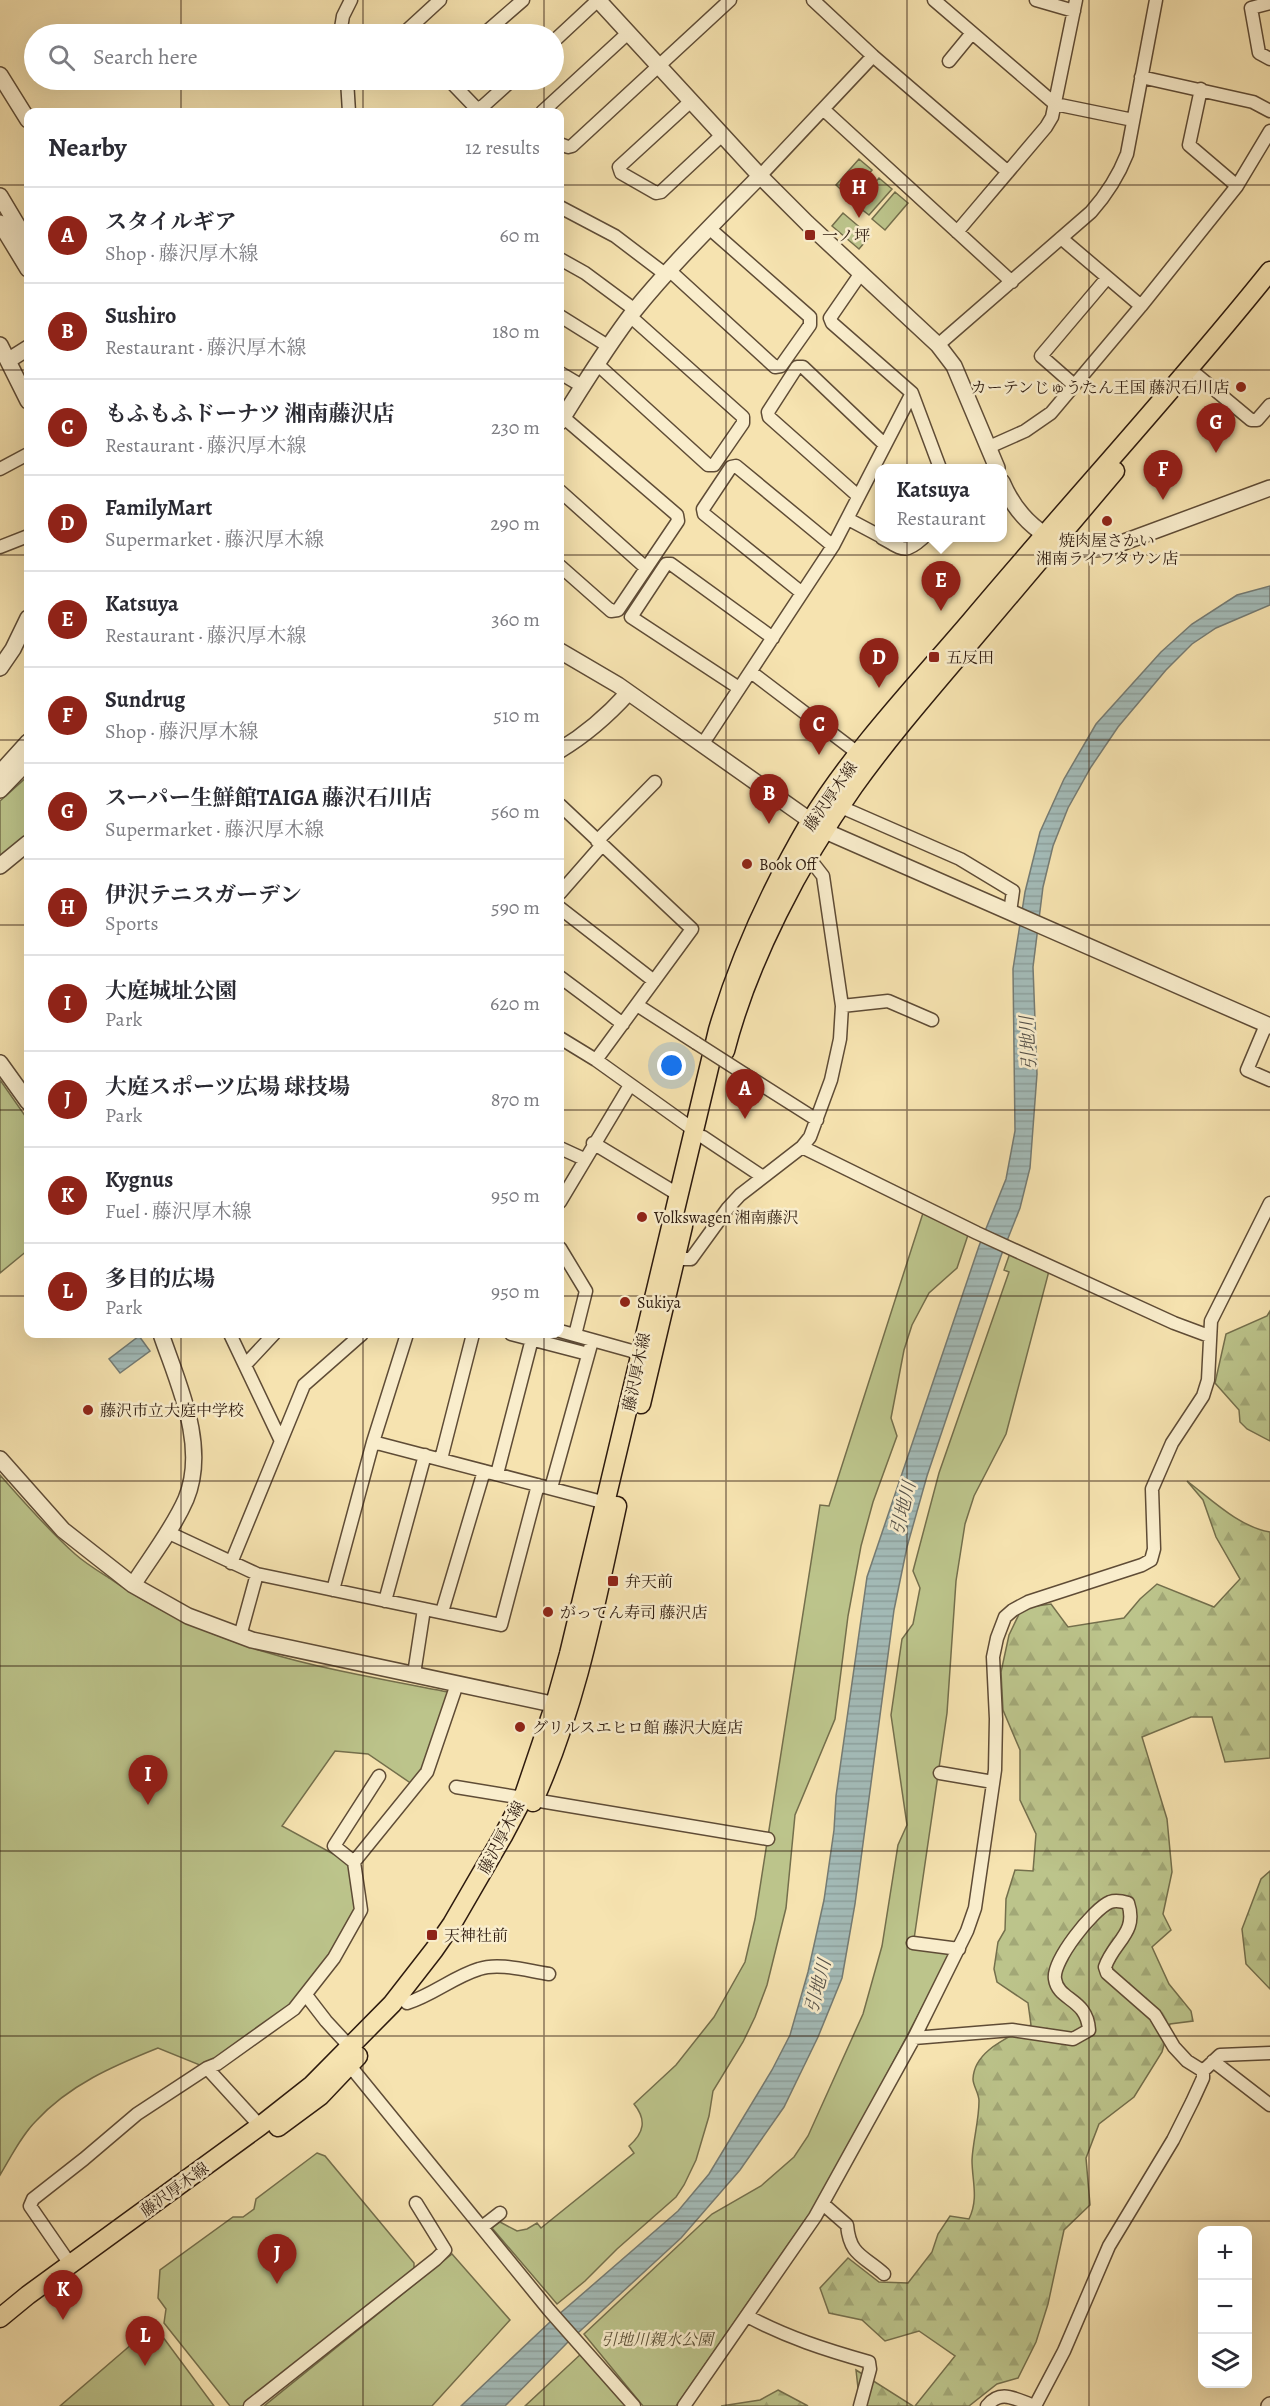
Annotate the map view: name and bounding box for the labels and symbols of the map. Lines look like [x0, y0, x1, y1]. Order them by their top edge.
pin: H [840, 168, 878, 218]
place label: 一ノ坪 [822, 225, 870, 247]
marker: 一ノ坪 [803, 228, 817, 242]
place label: カーテンじゅうたん王国 藤沢石川店 [971, 377, 1229, 399]
marker: カーテンじゅうたん王国 藤沢石川店 [1234, 380, 1248, 394]
pin: G [1196, 404, 1236, 453]
pin: F [1144, 450, 1182, 500]
marker: 焼肉屋さかい 湘南ライフタウン店 [1100, 514, 1114, 528]
place label: 焼肉屋さかい 湘南ライフタウン店 [1036, 530, 1178, 570]
pin: E [922, 562, 960, 611]
pin: D [860, 638, 898, 688]
place label: 五反田 [946, 647, 994, 669]
marker: 五反田 [927, 650, 941, 664]
pin: C [800, 706, 838, 755]
street label: 藤沢厚木線 [799, 757, 863, 836]
pin: B [750, 774, 788, 824]
place label: Book Off [759, 854, 819, 876]
marker: Book Off [740, 857, 754, 871]
water label: 引地川 [1014, 1013, 1041, 1071]
your location [657, 1051, 686, 1080]
pin: A [726, 1070, 764, 1119]
place label: Volkswagen 湘南藤沢 [653, 1207, 798, 1229]
marker: Volkswagen 湘南藤沢 [635, 1210, 649, 1224]
place label: Sukiya [637, 1292, 681, 1314]
marker: Sukiya [618, 1295, 632, 1309]
street label: 藤沢厚木線 [618, 1331, 656, 1414]
place label: 藤沢市立大庭中学校 [100, 1400, 244, 1422]
marker: 藤沢市立大庭中学校 [81, 1403, 95, 1417]
water label: 引地川 [885, 1477, 922, 1537]
place label: 弁天前 [625, 1571, 673, 1593]
marker: 弁天前 [606, 1574, 620, 1588]
place label: がってん寿司 藤沢店 [560, 1602, 707, 1624]
marker: がってん寿司 藤沢店 [541, 1605, 555, 1619]
place label: グリルスエヒロ館 藤沢大庭店 [532, 1717, 743, 1739]
marker: グリルスエヒロ館 藤沢大庭店 [513, 1720, 527, 1734]
pin: I [128, 1756, 168, 1805]
street label: 藤沢厚木線 [473, 1797, 530, 1878]
place label: 天神社前 [444, 1925, 508, 1947]
marker: 天神社前 [425, 1928, 439, 1942]
water label: 引地川 [799, 1955, 837, 2015]
street label: 藤沢厚木線 [136, 2157, 213, 2222]
pin: J [258, 2234, 296, 2284]
pin: K [44, 2270, 82, 2320]
pin: L [126, 2316, 164, 2366]
park label: 引地川親水公園 [601, 2329, 716, 2351]

